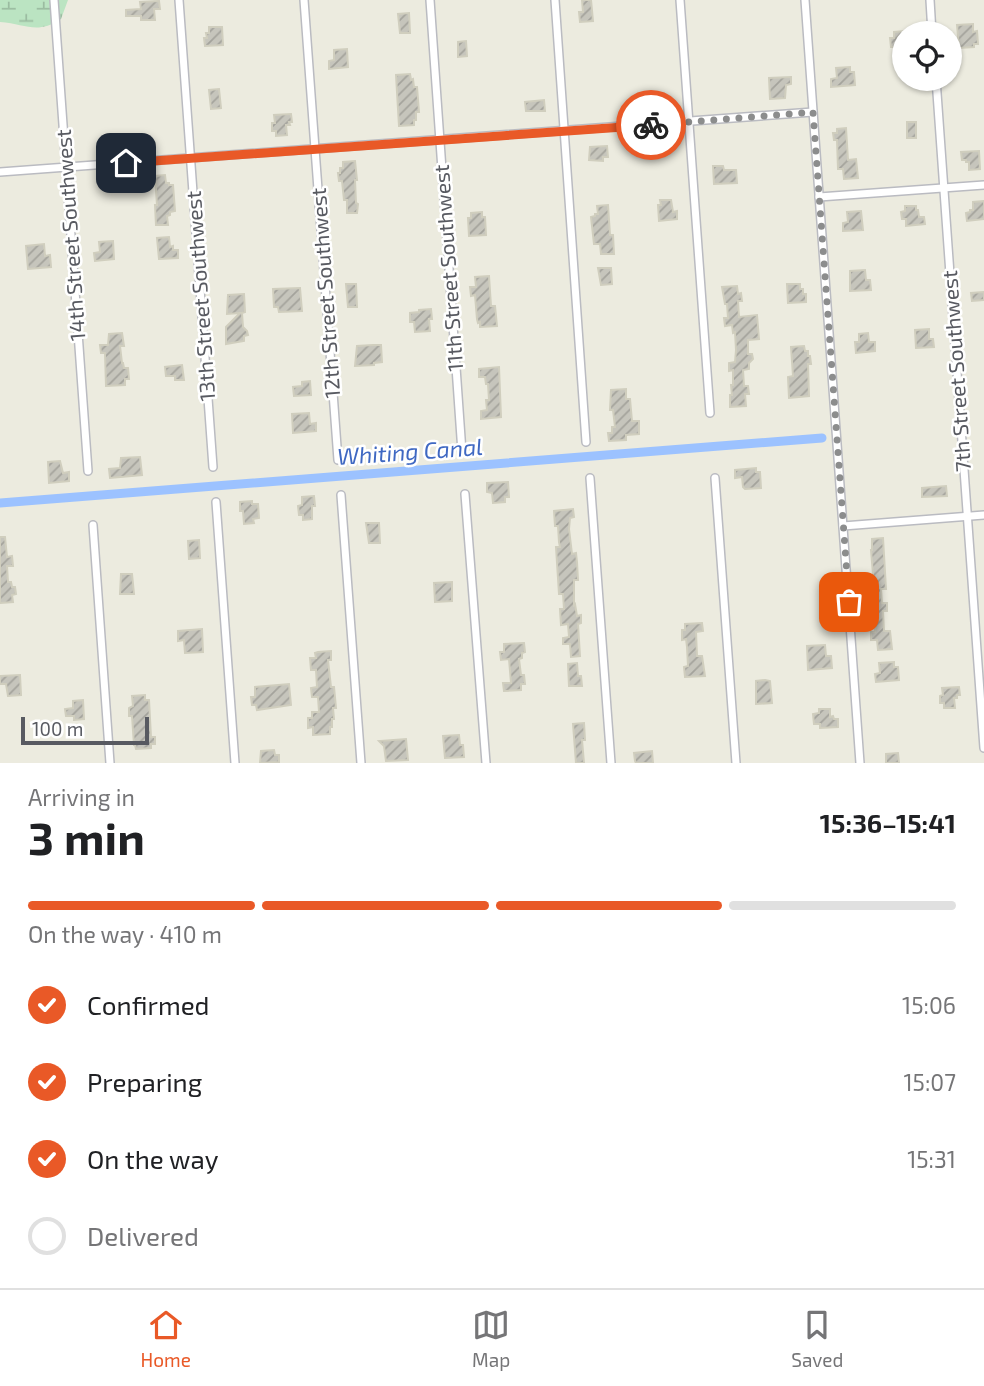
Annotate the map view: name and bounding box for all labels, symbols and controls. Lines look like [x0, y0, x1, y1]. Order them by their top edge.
map controls [892, 21, 962, 91]
button: locate [892, 21, 962, 91]
courier [616, 90, 686, 160]
icon: bike [632, 106, 670, 144]
street label: 14th Street Southwest [50, 128, 89, 342]
pin [96, 133, 156, 193]
icon: home [107, 144, 145, 182]
street label: 11th Street Southwest [428, 164, 467, 373]
street label: 12th Street Southwest [305, 187, 344, 399]
street label: 13th Street Southwest [180, 190, 219, 402]
street label: 7th Street Southwest [936, 270, 975, 473]
water label: Whiting Canal [336, 432, 484, 470]
pin [819, 572, 879, 632]
icon: bag [830, 583, 868, 621]
scale bar [21, 714, 149, 746]
text: 100 m [32, 717, 83, 740]
text: Arriving in [28, 783, 135, 811]
text: 15:36–15:41 [820, 807, 956, 838]
text: 3 min [28, 809, 145, 864]
text: On the way · 410 m [28, 920, 222, 948]
icon: check [28, 986, 66, 1024]
text: Confirmed [87, 989, 210, 1020]
text: 15:06 [902, 991, 956, 1019]
icon: check [28, 1063, 66, 1101]
text: Preparing [87, 1066, 202, 1097]
text: 15:07 [903, 1068, 956, 1096]
icon: check [28, 1140, 66, 1178]
text: On the way [87, 1143, 218, 1174]
text: 15:31 [907, 1145, 956, 1173]
text: Delivered [87, 1220, 199, 1251]
tab: Home [141, 1306, 191, 1371]
tab: Map [472, 1306, 510, 1371]
tab: Saved [791, 1306, 843, 1371]

